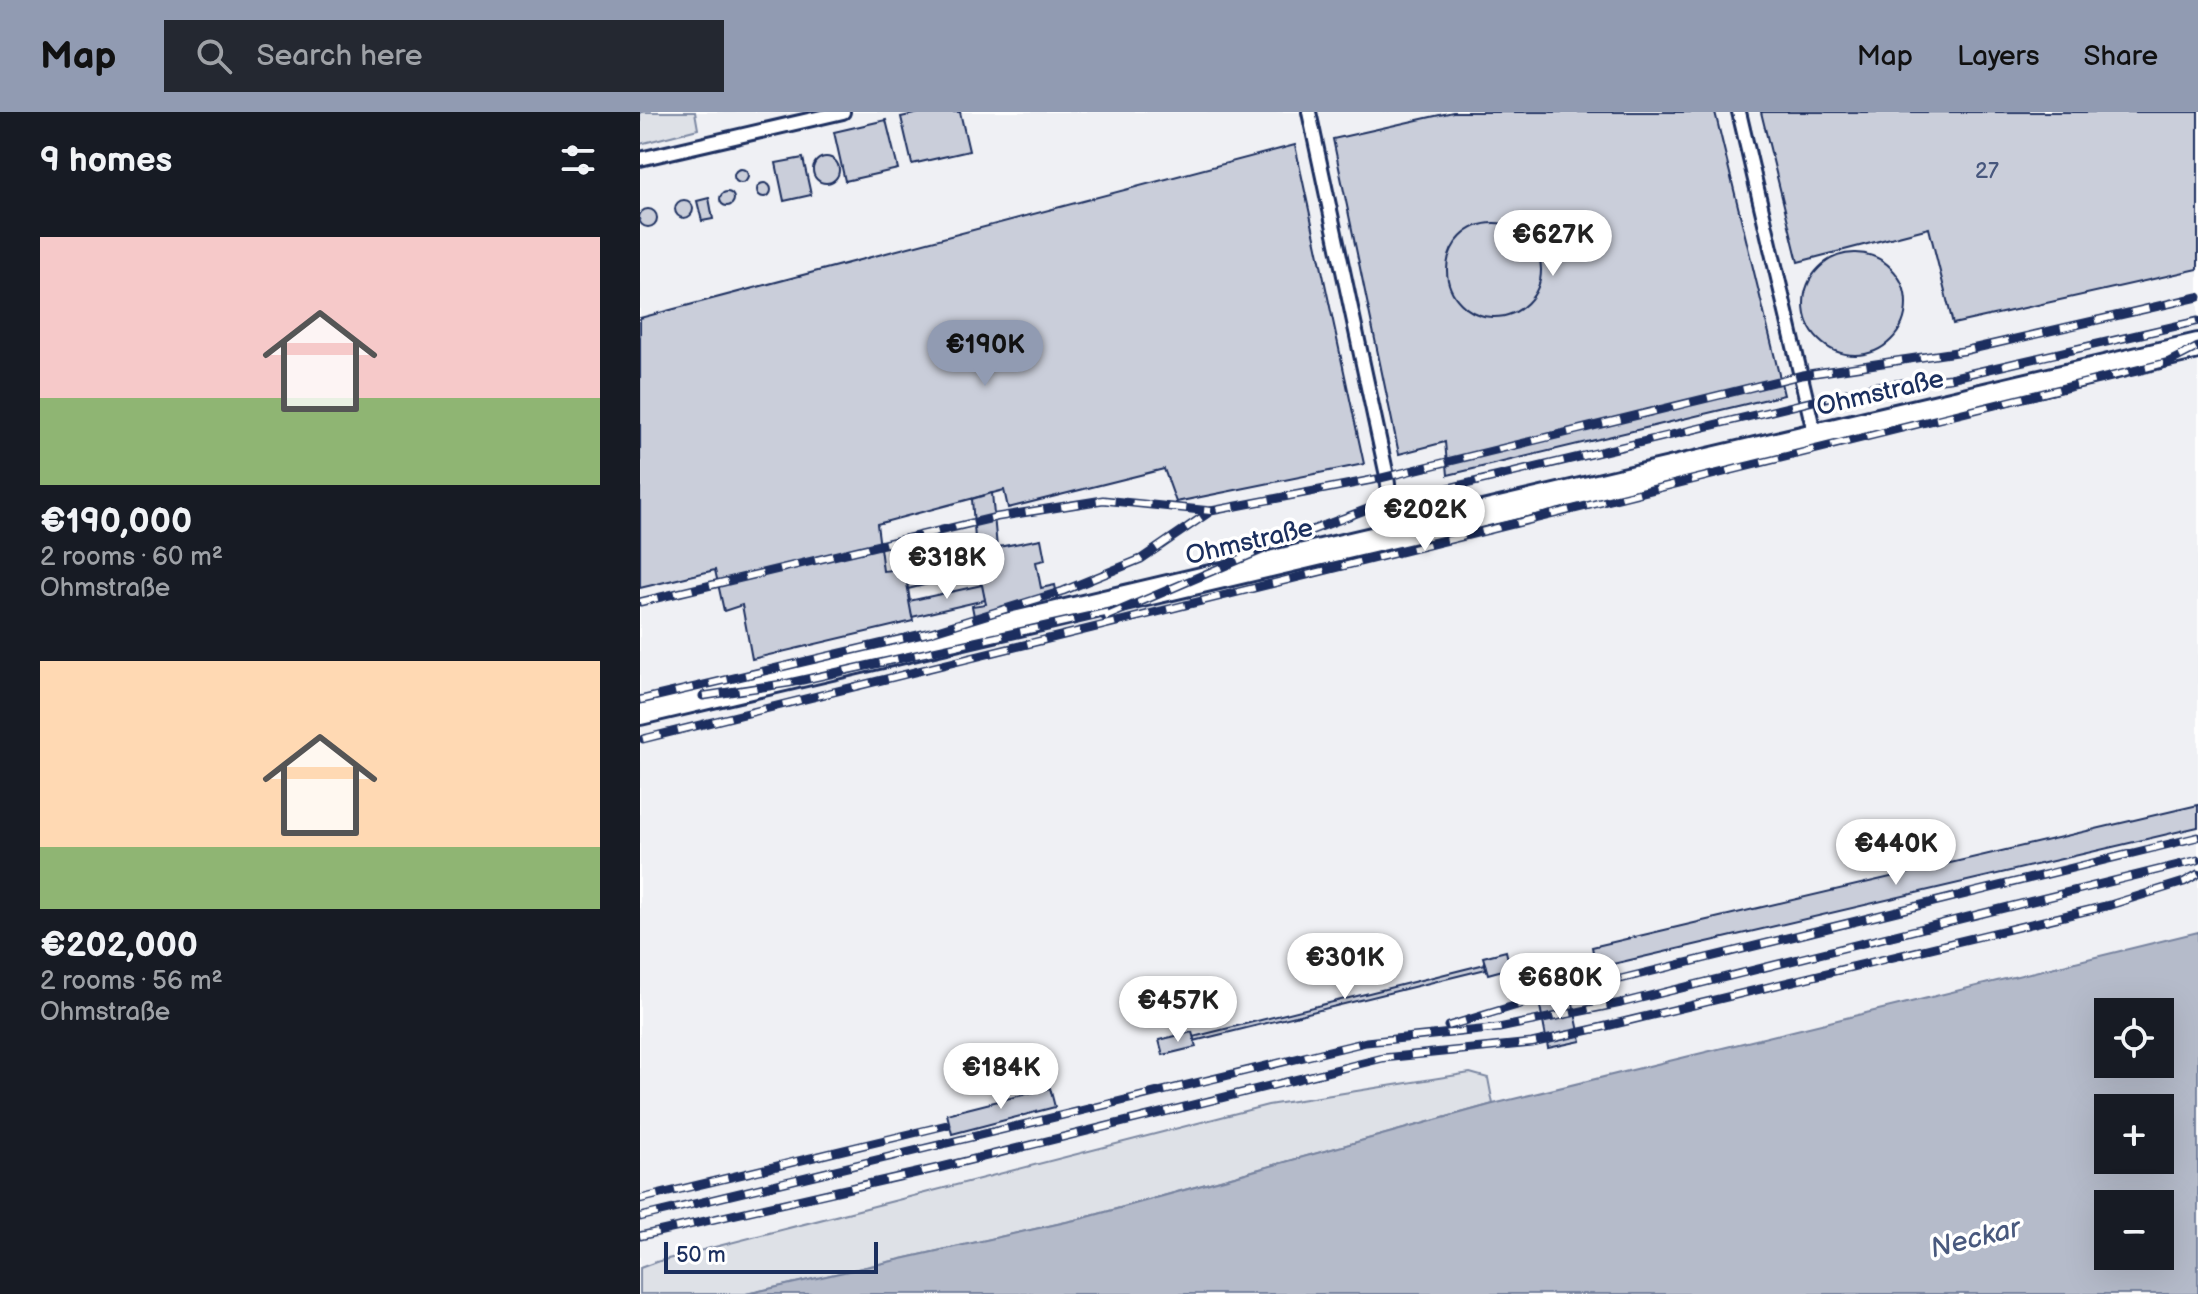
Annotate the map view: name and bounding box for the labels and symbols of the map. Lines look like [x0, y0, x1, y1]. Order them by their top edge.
house number: 27 [1975, 158, 1999, 185]
pin: €627K [1497, 210, 1609, 278]
pin: €190K [929, 320, 1041, 388]
street label: Ohmstraße [1813, 364, 1947, 423]
pin: €202K [1369, 485, 1481, 553]
street label: Ohmstraße [1182, 513, 1316, 572]
pin: €318K [891, 533, 1003, 601]
pin: €440K [1840, 819, 1952, 887]
pin: €301K [1289, 933, 1401, 1001]
pin: €680K [1504, 953, 1616, 1021]
pin: €457K [1122, 976, 1234, 1044]
pin: €184K [945, 1043, 1057, 1111]
water label: Neckar [1927, 1211, 2025, 1266]
scale bar [664, 1238, 878, 1274]

